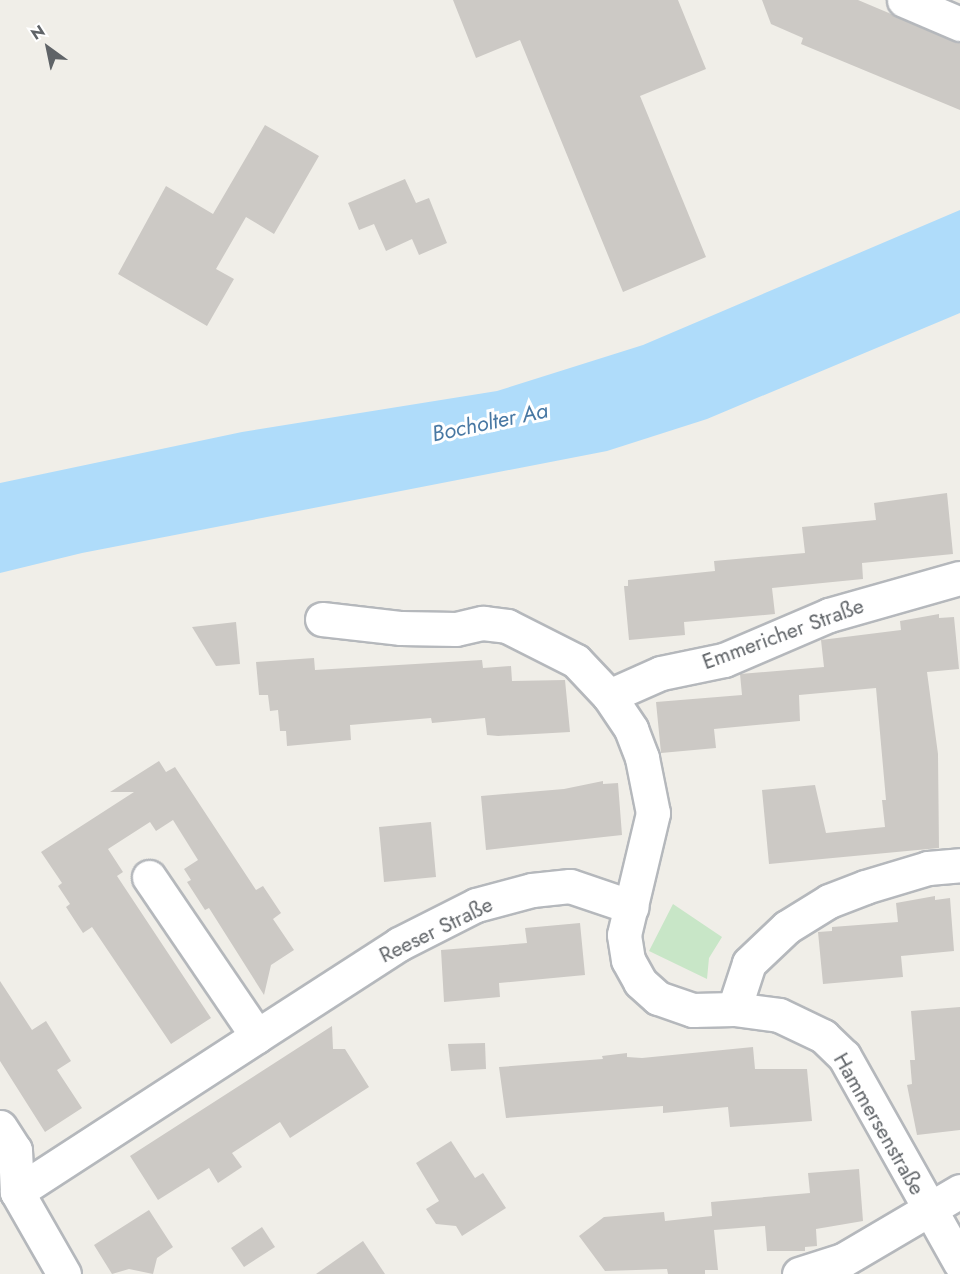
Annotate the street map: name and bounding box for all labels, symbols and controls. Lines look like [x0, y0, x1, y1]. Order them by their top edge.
north arrow [18, 18, 78, 78]
text: N [26, 19, 50, 46]
water label: Bocholter Aa [430, 397, 550, 447]
street label: Emmericher Straße [699, 593, 867, 675]
street label: Reeser Straße [375, 892, 497, 968]
street label: Hammersenstraße [828, 1049, 930, 1199]

